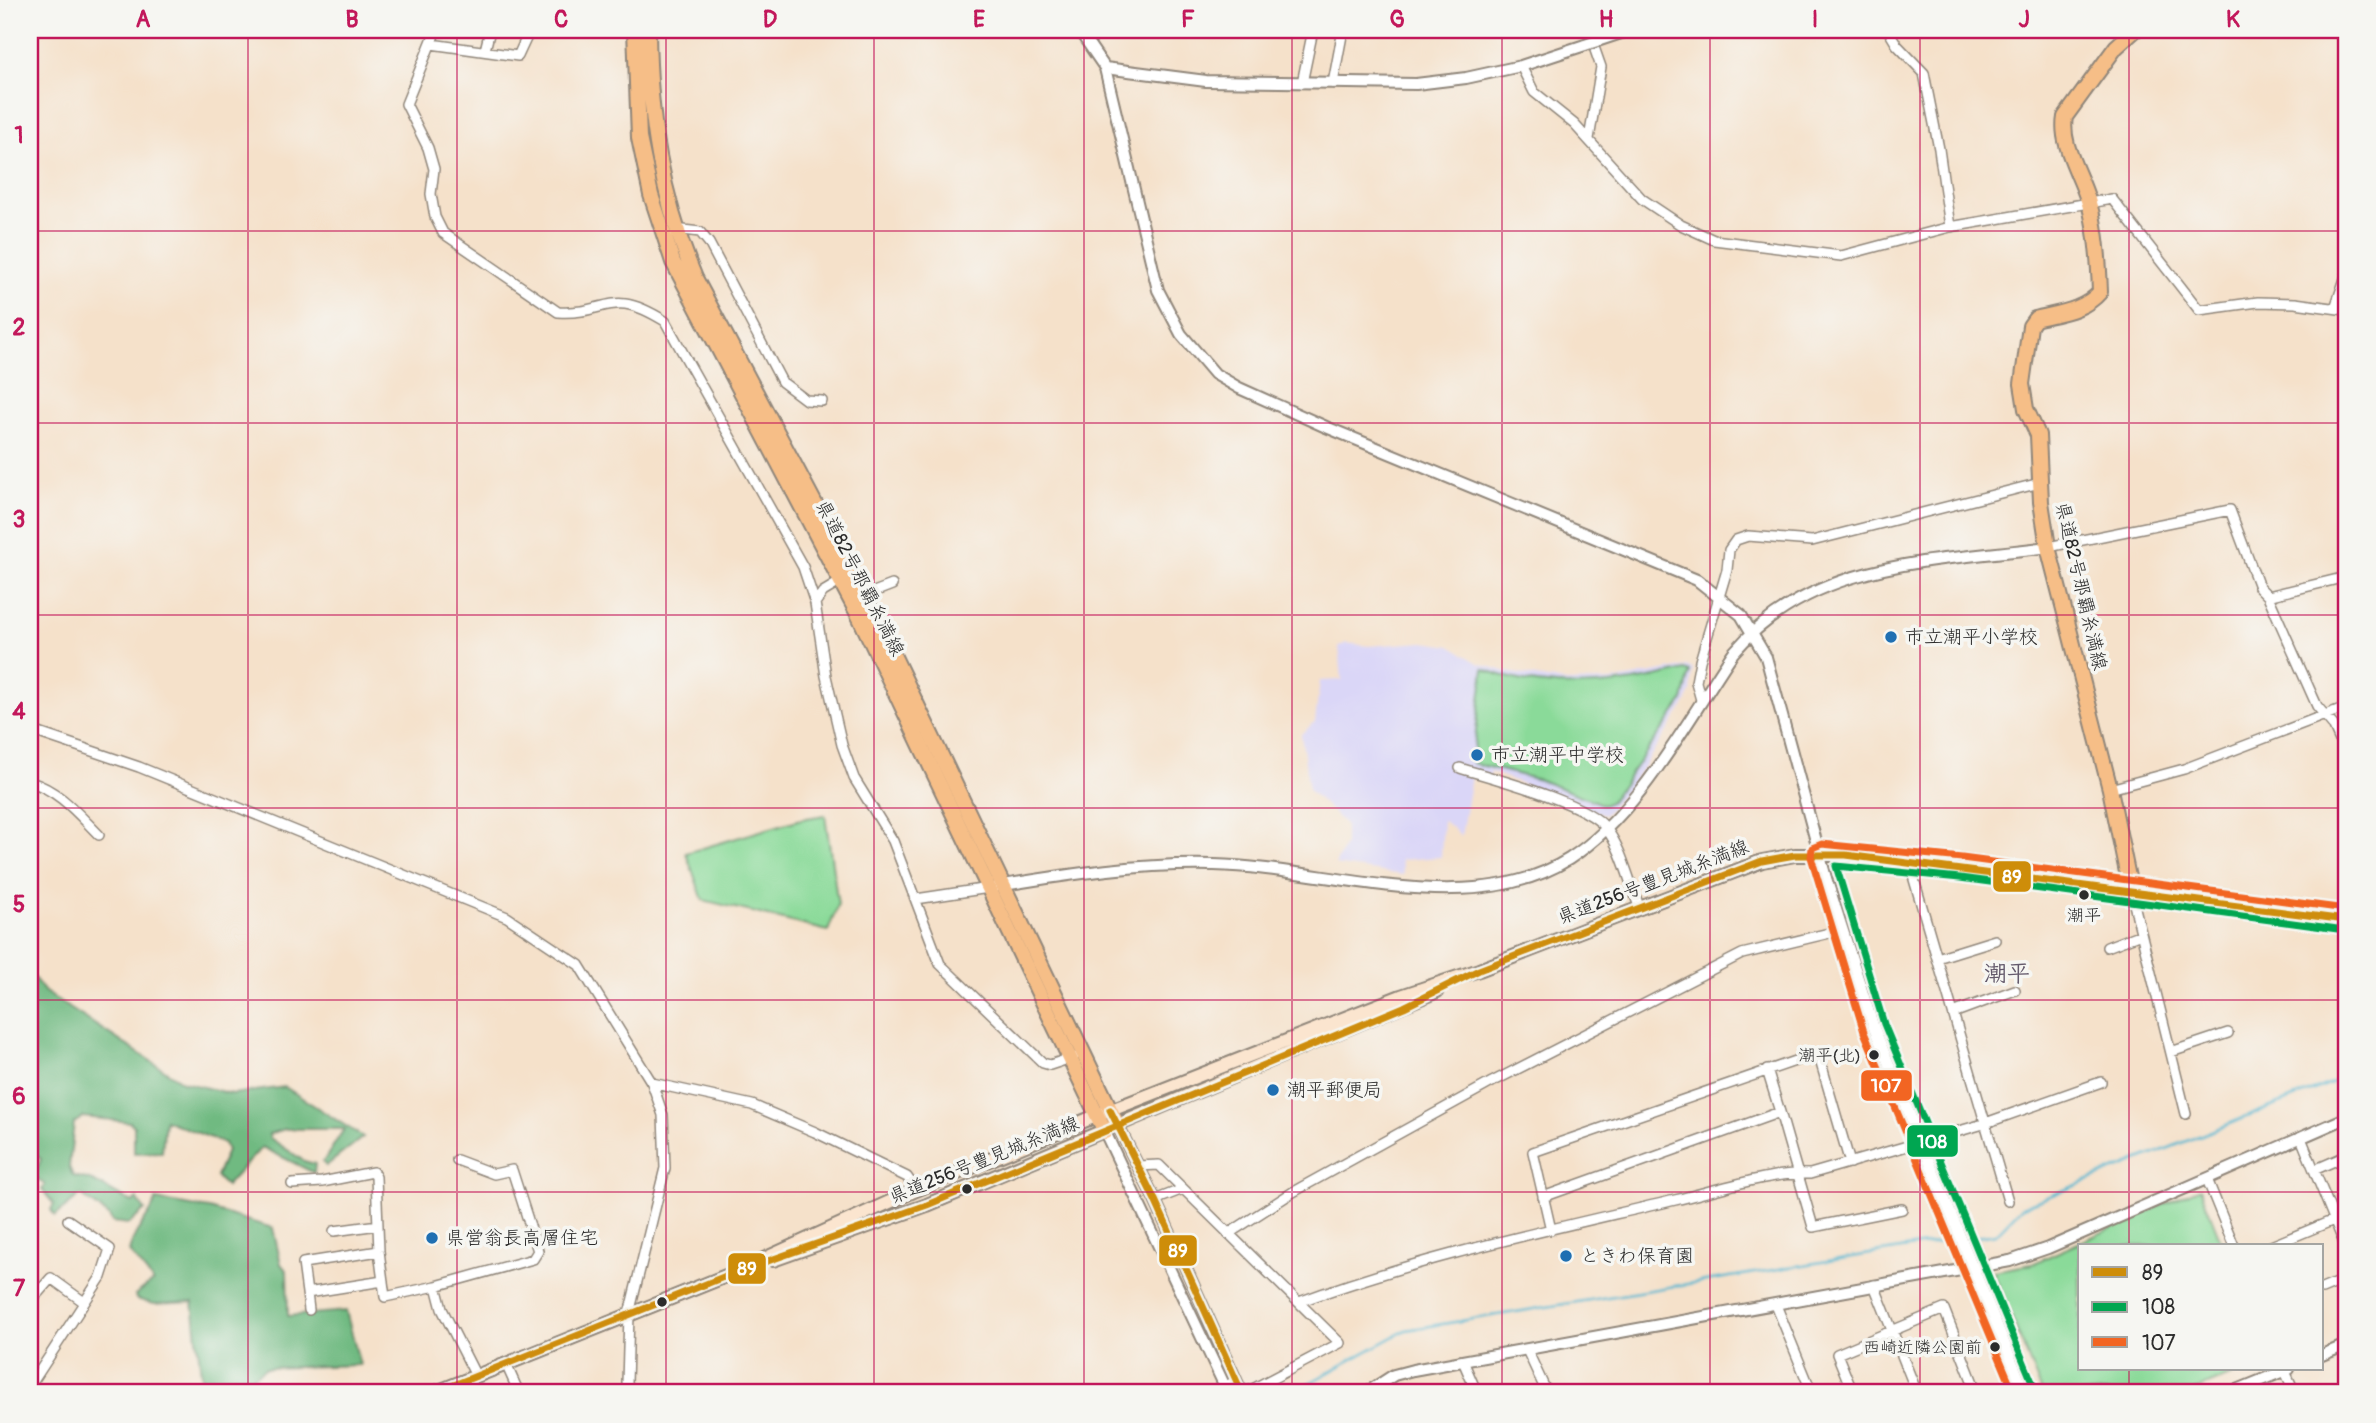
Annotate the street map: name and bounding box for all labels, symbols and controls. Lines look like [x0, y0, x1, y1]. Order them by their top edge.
text: A [136, 5, 151, 34]
text: B [345, 5, 359, 34]
text: C [554, 5, 568, 34]
text: D [763, 5, 777, 34]
text: E [973, 5, 985, 34]
text: F [1181, 5, 1195, 34]
text: G [1389, 5, 1405, 34]
text: H [1599, 5, 1613, 34]
text: I [1812, 5, 1818, 34]
text: J [2018, 5, 2030, 34]
text: K [2226, 5, 2240, 34]
text: 1 [15, 121, 24, 150]
text: 2 [13, 313, 26, 342]
street label: 県道82号那覇糸満線 [810, 496, 910, 660]
street label: 県道82号那覇糸満線 [2050, 499, 2112, 673]
text: 3 [13, 505, 25, 534]
place label: 市立潮平小学校 [1905, 625, 2038, 649]
marker: 市立潮平小学校 [1883, 629, 1899, 645]
text: 4 [12, 697, 26, 726]
place label: 市立潮平中学校 [1491, 743, 1624, 767]
marker: 市立潮平中学校 [1469, 747, 1485, 763]
street label: 県道256号豊見城糸満線 [1554, 834, 1752, 930]
line badge: 89 [1992, 860, 2032, 893]
text: 89 [2002, 865, 2022, 889]
marker: 潮平 [2077, 888, 2091, 902]
text: 5 [13, 890, 25, 919]
place label: 潮平 [2067, 905, 2101, 926]
district label: 潮平 [1984, 959, 2030, 988]
place label: 潮平(北) [1799, 1045, 1861, 1066]
marker: 潮平(北) [1867, 1048, 1881, 1062]
line badge: 107 [1860, 1069, 1913, 1102]
text: 107 [1871, 1074, 1902, 1098]
place label: 潮平郵便局 [1287, 1078, 1382, 1102]
text: 6 [12, 1082, 26, 1111]
marker: 潮平郵便局 [1265, 1082, 1281, 1098]
street label: 県道256号豊見城糸満線 [885, 1111, 1083, 1209]
line badge: 108 [1906, 1124, 1959, 1158]
text: 108 [1917, 1130, 1947, 1154]
unlabelled marker [960, 1182, 974, 1196]
place label: 県営翁長高層住宅 [446, 1226, 598, 1250]
marker: 県営翁長高層住宅 [424, 1230, 440, 1246]
line badge: 89 [1158, 1234, 1198, 1267]
text: 89 [1168, 1239, 1188, 1263]
place label: ときわ保育園 [1580, 1244, 1694, 1268]
legend [2078, 1244, 2324, 1370]
marker: ときわ保育園 [1558, 1248, 1574, 1264]
line badge: 89 [727, 1252, 767, 1285]
text: 89 [737, 1257, 757, 1281]
text: 89 [2142, 1260, 2163, 1287]
text: 7 [13, 1274, 26, 1303]
text: 108 [2142, 1294, 2175, 1321]
unlabelled marker [655, 1295, 669, 1309]
text: 107 [2142, 1330, 2176, 1357]
place label: 西崎近隣公園前 [1863, 1337, 1982, 1358]
marker: 西崎近隣公園前 [1988, 1340, 2002, 1354]

